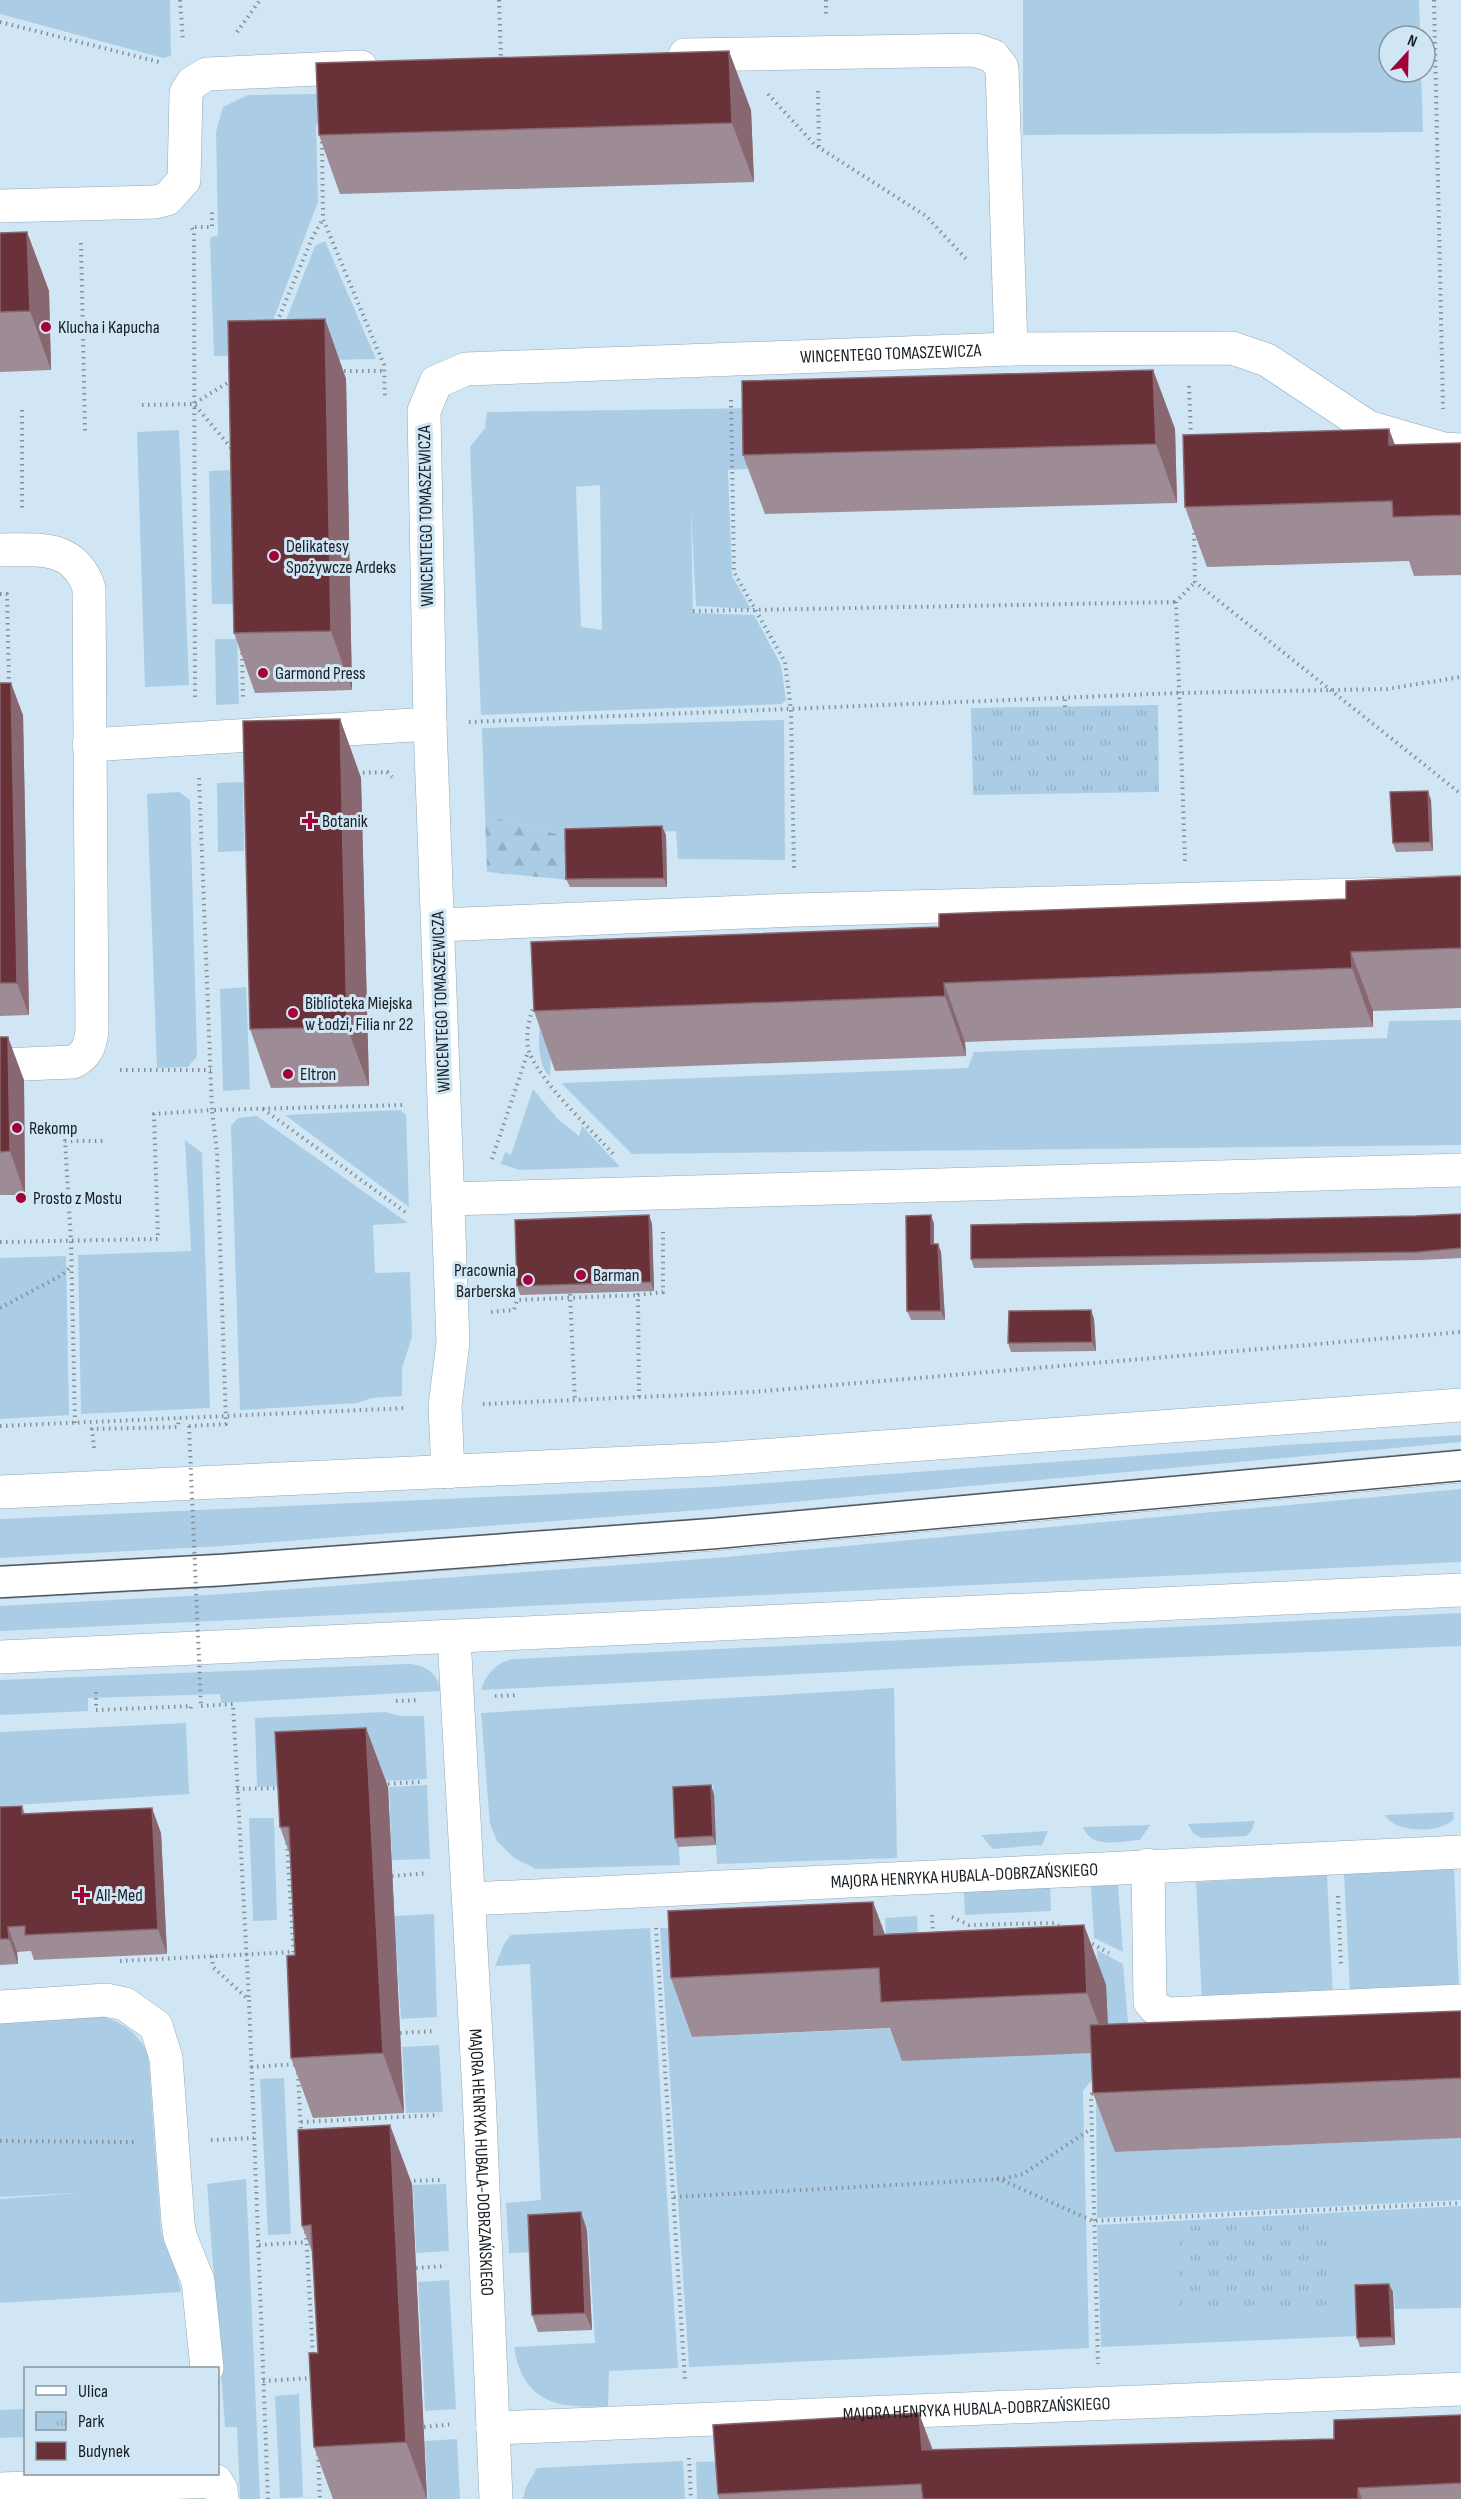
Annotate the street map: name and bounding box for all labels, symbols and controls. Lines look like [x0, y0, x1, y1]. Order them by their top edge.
north arrow [1377, 24, 1437, 84]
text: N [1405, 31, 1420, 52]
place label: Klucha i Kapucha [58, 317, 160, 338]
marker: Klucha i Kapucha [39, 320, 53, 334]
street label: WINCENTEGO TOMASZEWICZA [800, 340, 982, 367]
street label: WINCENTEGO TOMASZEWICZA [414, 425, 438, 607]
place label: Delikatesy Spożywcze Ardeks [286, 536, 396, 578]
marker: Delikatesy Spożywcze Ardeks [267, 549, 281, 563]
place label: Garmond Press [275, 663, 366, 684]
marker: Garmond Press [256, 666, 270, 680]
place label: Botanik [322, 811, 368, 832]
marker: Botanik [303, 814, 317, 828]
street label: WINCENTEGO TOMASZEWICZA [427, 911, 455, 1093]
place label: Biblioteka Miejska w Łodzi, Filia nr 22 [305, 993, 413, 1035]
marker: Biblioteka Miejska w Łodzi, Filia nr 22 [286, 1006, 300, 1020]
place label: Eltron [300, 1064, 336, 1085]
marker: Eltron [281, 1067, 295, 1081]
place label: Rekomp [29, 1118, 77, 1139]
marker: Rekomp [10, 1121, 24, 1135]
place label: Prosto z Mostu [33, 1188, 122, 1209]
marker: Prosto z Mostu [14, 1191, 28, 1205]
place label: Pracownia Barberska [454, 1260, 516, 1302]
place label: Barman [593, 1265, 639, 1286]
marker: Barman [574, 1268, 588, 1282]
marker: Pracownia Barberska [521, 1273, 535, 1287]
street label: MAJORA HENRYKA HUBALA-DOBRZAŃSKIEGO [830, 1859, 1099, 1892]
place label: All-Med [95, 1885, 143, 1906]
marker: All-Med [73, 1886, 91, 1904]
street label: MAJORA HENRYKA HUBALA-DOBRZAŃSKIEGO [465, 2028, 498, 2296]
legend [24, 2367, 219, 2475]
text: Ulica [78, 2381, 108, 2402]
street label: MAJORA HENRYKA HUBALA-DOBRZAŃSKIEGO [842, 2393, 1111, 2424]
text: Park [78, 2411, 104, 2432]
text: Budynek [78, 2441, 130, 2462]

